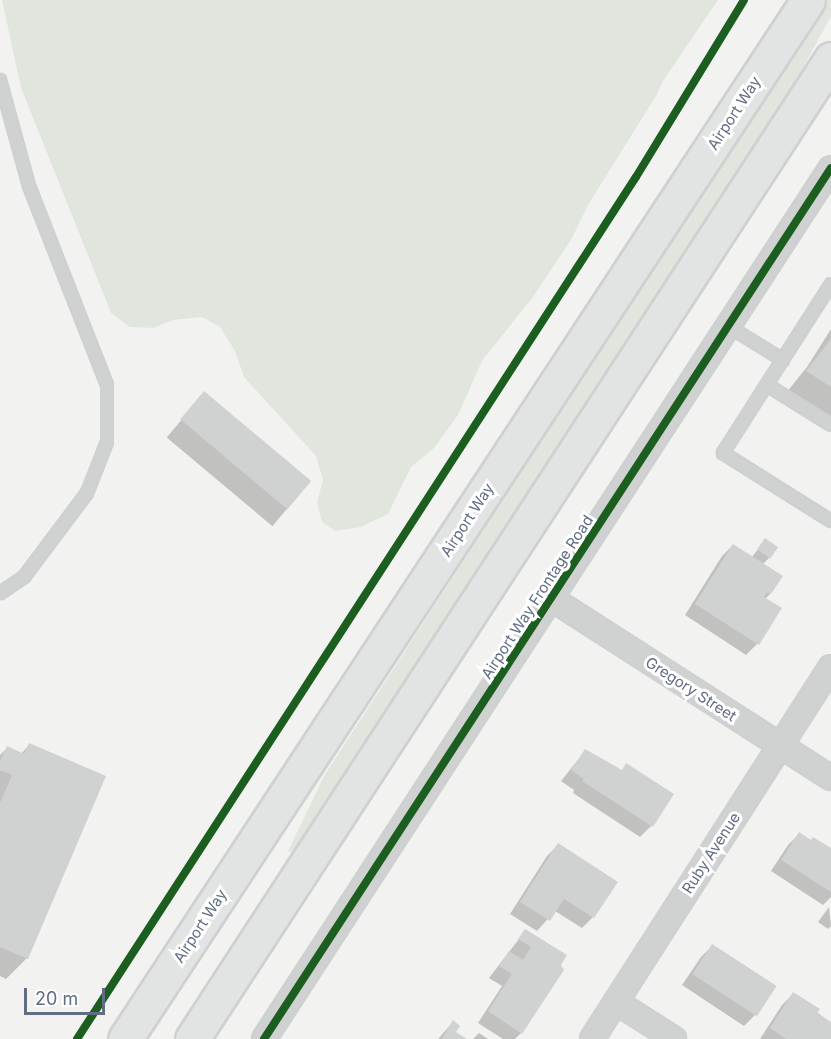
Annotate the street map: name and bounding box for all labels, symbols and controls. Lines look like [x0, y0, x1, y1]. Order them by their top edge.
street label: Airport Way [704, 73, 764, 153]
street label: Airport Way [437, 480, 497, 560]
street label: Airport Way Frontage Road [477, 512, 597, 682]
street label: Gregory Street [642, 653, 740, 725]
street label: Ruby Avenue [678, 809, 744, 897]
street label: Airport Way [170, 886, 230, 966]
scale bar [27, 976, 108, 1014]
text: 20 m [35, 988, 78, 1009]

